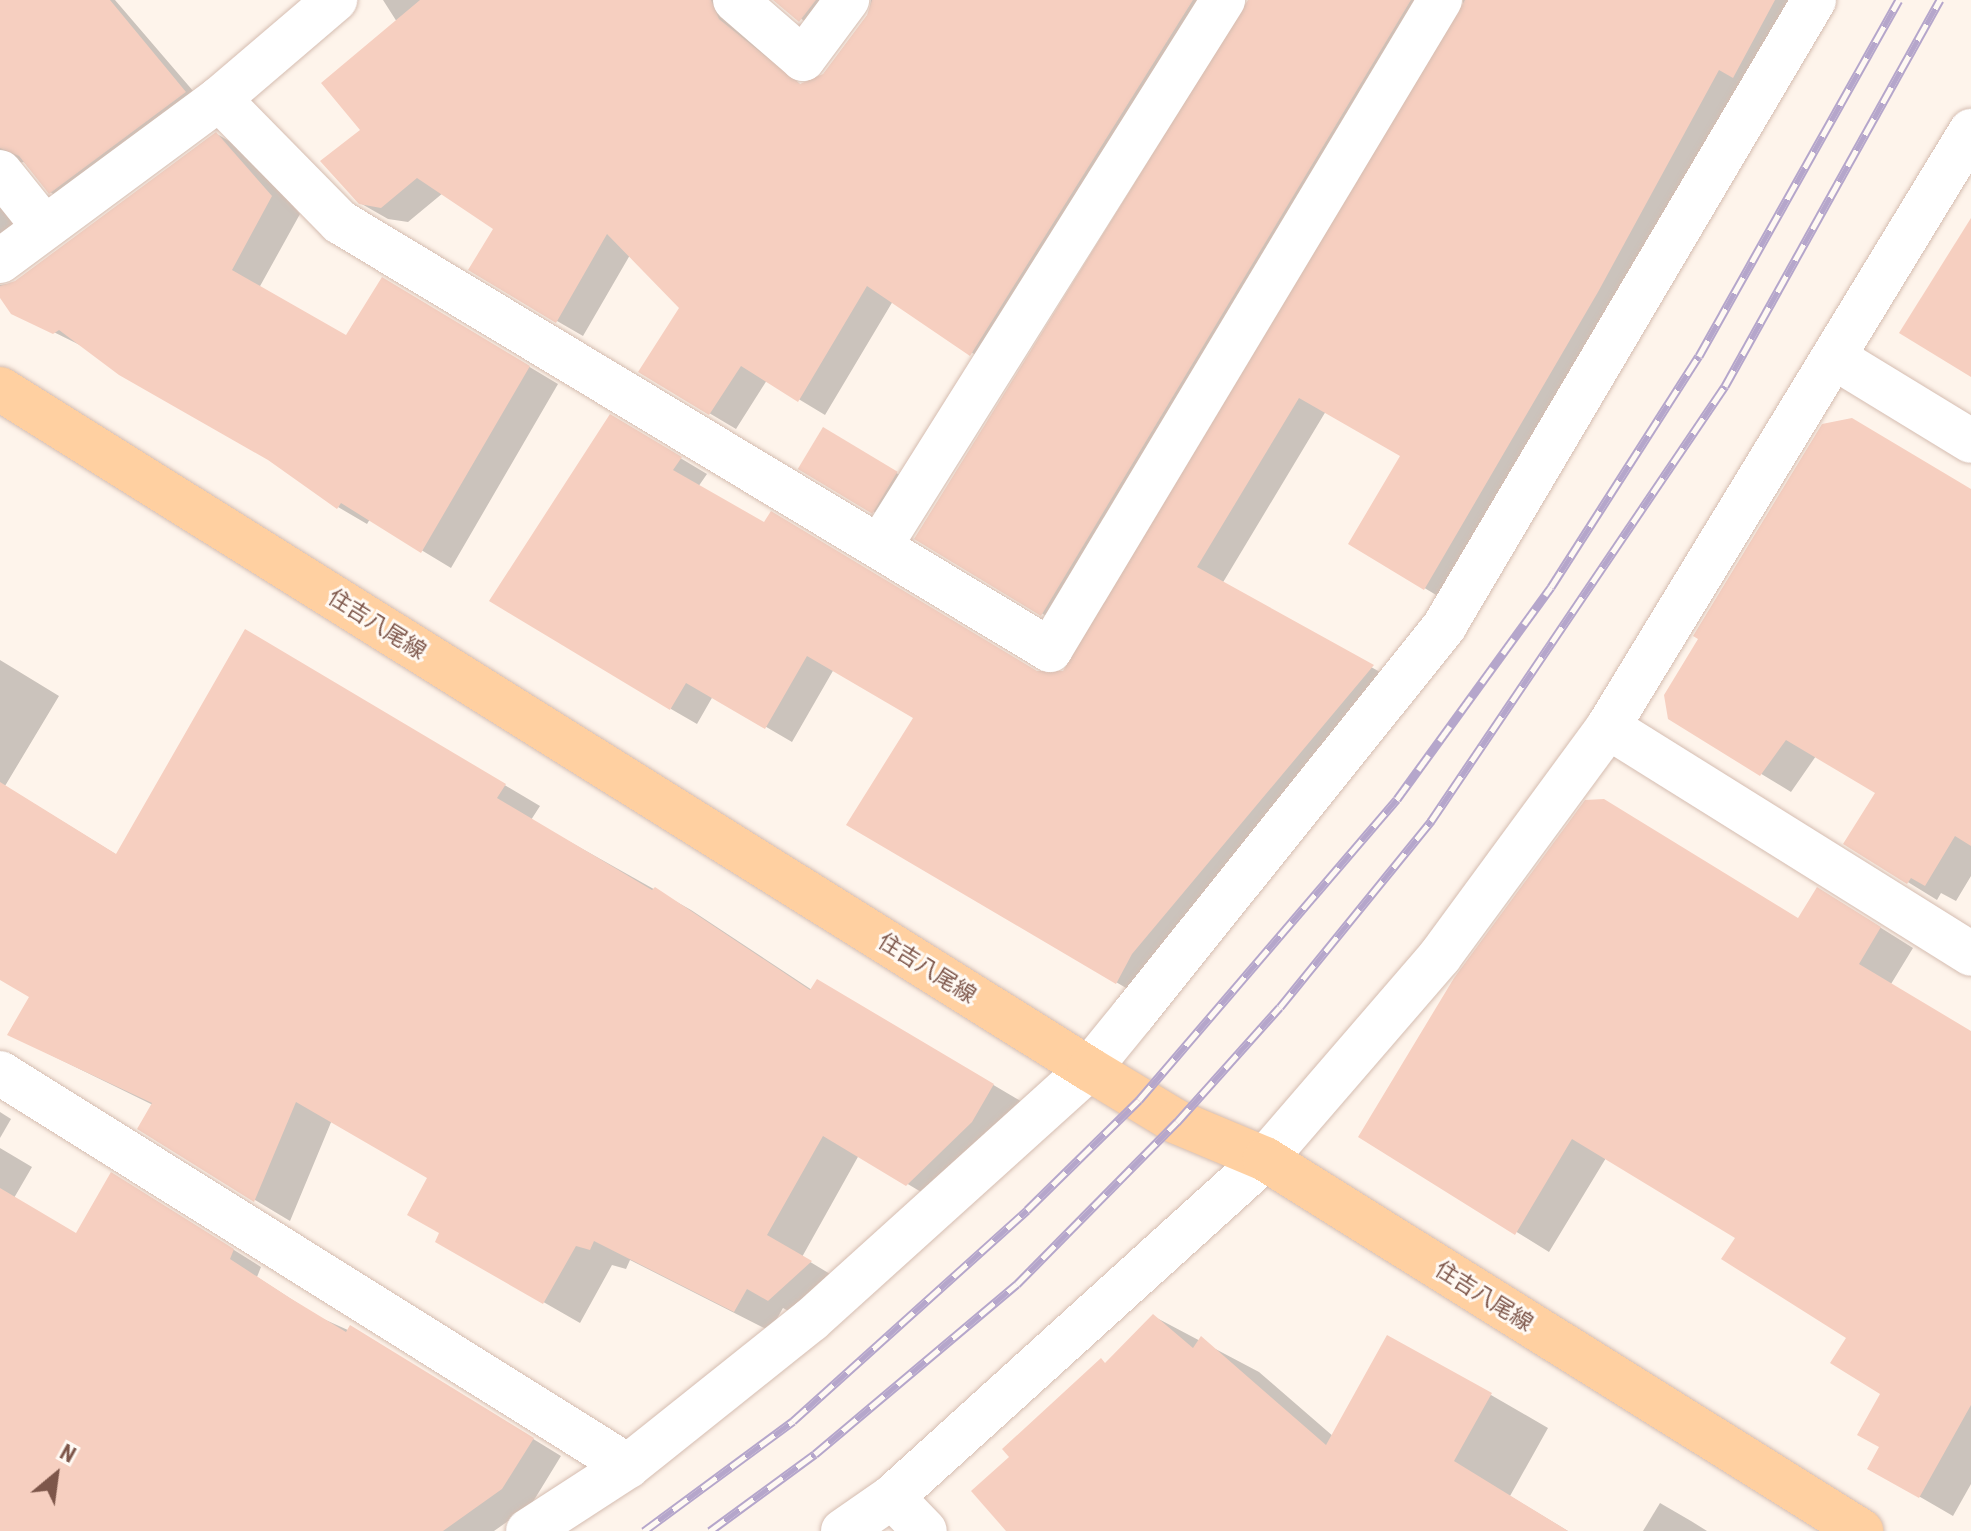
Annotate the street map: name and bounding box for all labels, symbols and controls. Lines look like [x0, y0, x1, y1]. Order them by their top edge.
street label: 住吉八尾線 [323, 584, 431, 664]
street label: 住吉八尾線 [873, 928, 981, 1008]
street label: 住吉八尾線 [1430, 1256, 1538, 1336]
north arrow [16, 1435, 96, 1515]
text: N [56, 1439, 80, 1468]

